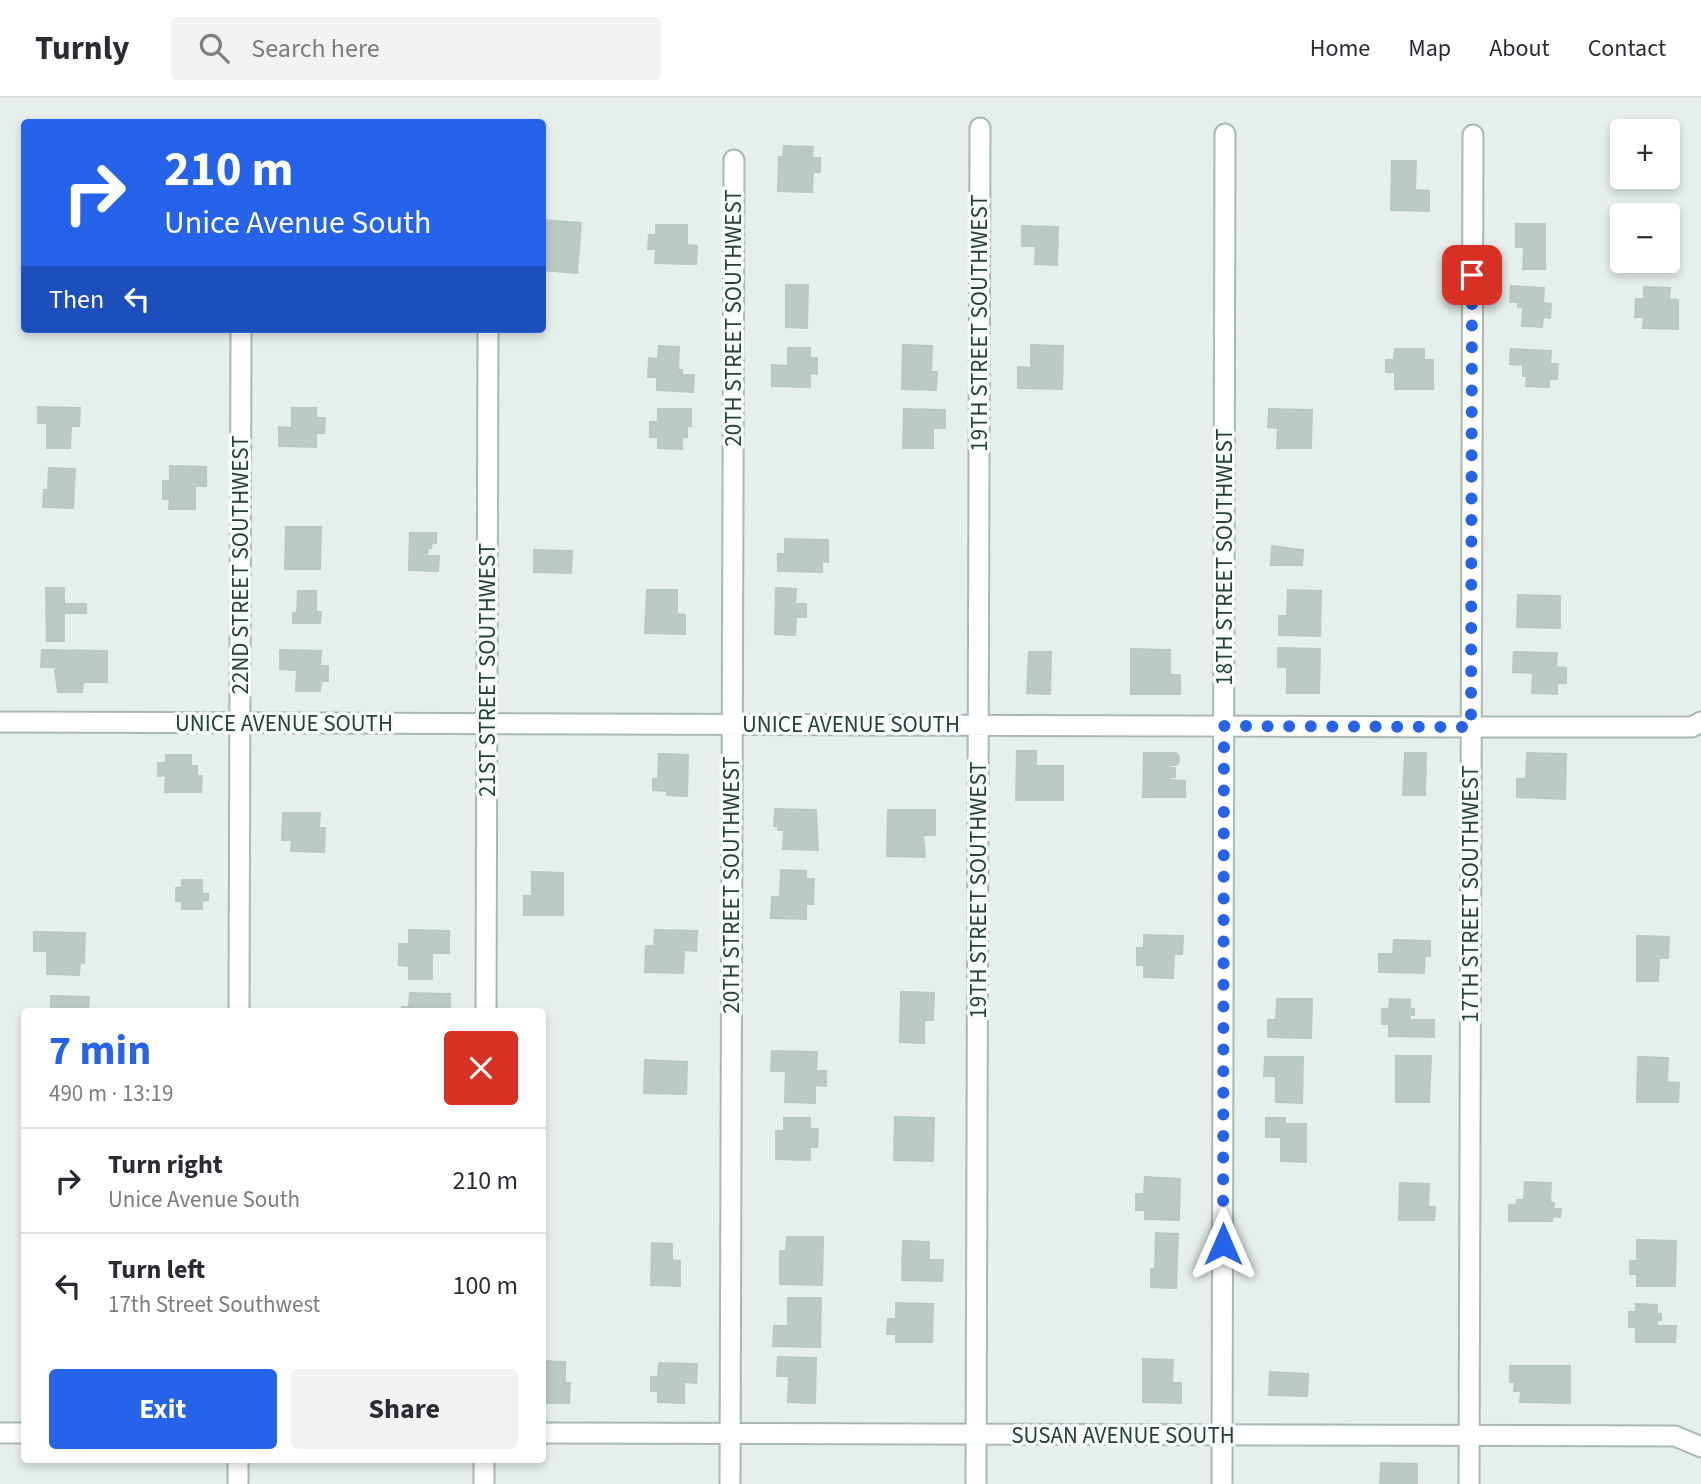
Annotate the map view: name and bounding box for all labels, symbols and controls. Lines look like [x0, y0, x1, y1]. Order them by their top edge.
search box [171, 17, 661, 80]
text: Turnly [35, 25, 129, 72]
icon: search [195, 29, 233, 67]
text: Search here [251, 30, 380, 67]
text: Home [1310, 31, 1370, 66]
text: Map [1408, 31, 1451, 66]
text: About [1489, 31, 1550, 66]
text: Contact [1588, 31, 1666, 66]
map controls [1610, 119, 1680, 273]
button: + [1610, 119, 1680, 189]
text: 210 m [164, 135, 293, 205]
icon: right [49, 147, 140, 238]
street label: 20TH STREET SOUTHWEST [717, 189, 750, 447]
street label: 19TH STREET SOUTHWEST [963, 194, 996, 452]
text: Unice Avenue South [164, 200, 431, 246]
button: − [1610, 203, 1680, 273]
pin [1442, 245, 1502, 305]
icon: arrive [1453, 256, 1491, 294]
icon: left [118, 280, 156, 318]
text: Then [49, 281, 104, 318]
street label: 18TH STREET SOUTHWEST [1208, 428, 1241, 686]
street label: 22ND STREET SOUTHWEST [224, 436, 257, 694]
street label: 21ST STREET SOUTHWEST [471, 543, 504, 797]
street label: UNICE AVENUE SOUTH [175, 707, 393, 740]
street label: UNICE AVENUE SOUTH [742, 708, 960, 741]
street label: 20TH STREET SOUTHWEST [715, 756, 748, 1014]
street label: 19TH STREET SOUTHWEST [962, 761, 995, 1019]
street label: 17TH STREET SOUTHWEST [1454, 765, 1487, 1023]
text: 7 min [49, 1021, 151, 1081]
button: close [444, 1031, 518, 1105]
text: 490 m · 13:19 [49, 1077, 173, 1110]
text: Turn right [108, 1146, 223, 1183]
icon: right [49, 1162, 87, 1200]
text: 210 m [452, 1162, 518, 1199]
text: Unice Avenue South [108, 1183, 300, 1216]
position arrow [1186, 1207, 1260, 1281]
text: Turn left [108, 1251, 205, 1288]
icon: left [49, 1267, 87, 1305]
text: 100 m [452, 1267, 518, 1304]
text: 17th Street Southwest [108, 1288, 320, 1321]
button: Exit [49, 1369, 277, 1449]
button: Share [291, 1369, 518, 1449]
street label: SUSAN AVENUE SOUTH [1011, 1419, 1235, 1452]

